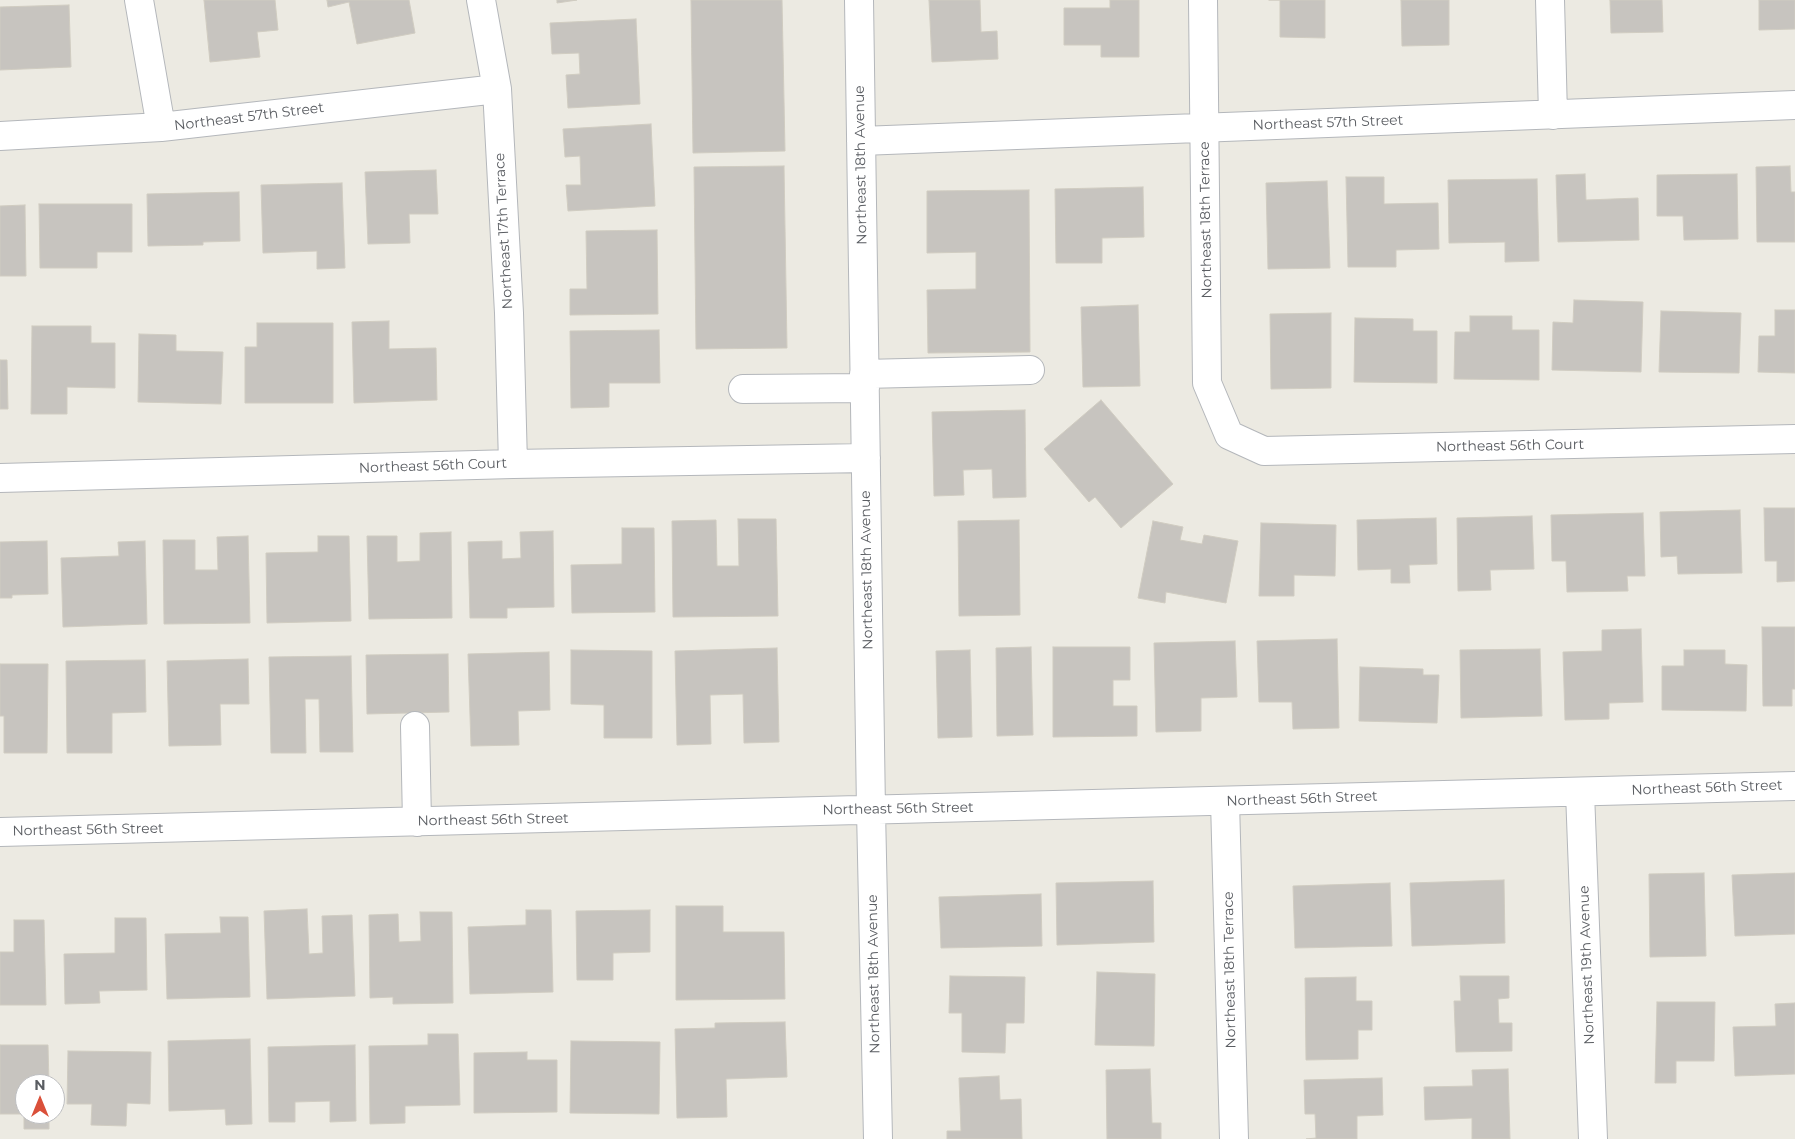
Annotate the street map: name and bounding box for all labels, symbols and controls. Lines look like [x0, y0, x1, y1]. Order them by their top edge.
street label: Northeast 18th Avenue [851, 85, 871, 245]
street label: Northeast 57th Street [173, 99, 325, 135]
street label: Northeast 57th Street [1252, 112, 1404, 134]
street label: Northeast 18th Terrace [1196, 141, 1216, 299]
street label: Northeast 17th Terrace [492, 152, 516, 310]
street label: Northeast 56th Court [1436, 436, 1584, 456]
street label: Northeast 56th Court [359, 455, 507, 477]
street label: Northeast 18th Avenue [857, 490, 877, 650]
street label: Northeast 56th Street [1631, 777, 1783, 799]
street label: Northeast 56th Street [1226, 788, 1378, 810]
street label: Northeast 56th Street [822, 799, 974, 819]
street label: Northeast 56th Street [417, 810, 569, 830]
street label: Northeast 56th Street [12, 820, 164, 840]
street label: Northeast 19th Avenue [1576, 885, 1598, 1045]
street label: Northeast 18th Terrace [1220, 891, 1240, 1049]
street label: Northeast 18th Avenue [864, 894, 884, 1054]
north arrow [15, 1074, 65, 1124]
text: N [34, 1076, 46, 1094]

